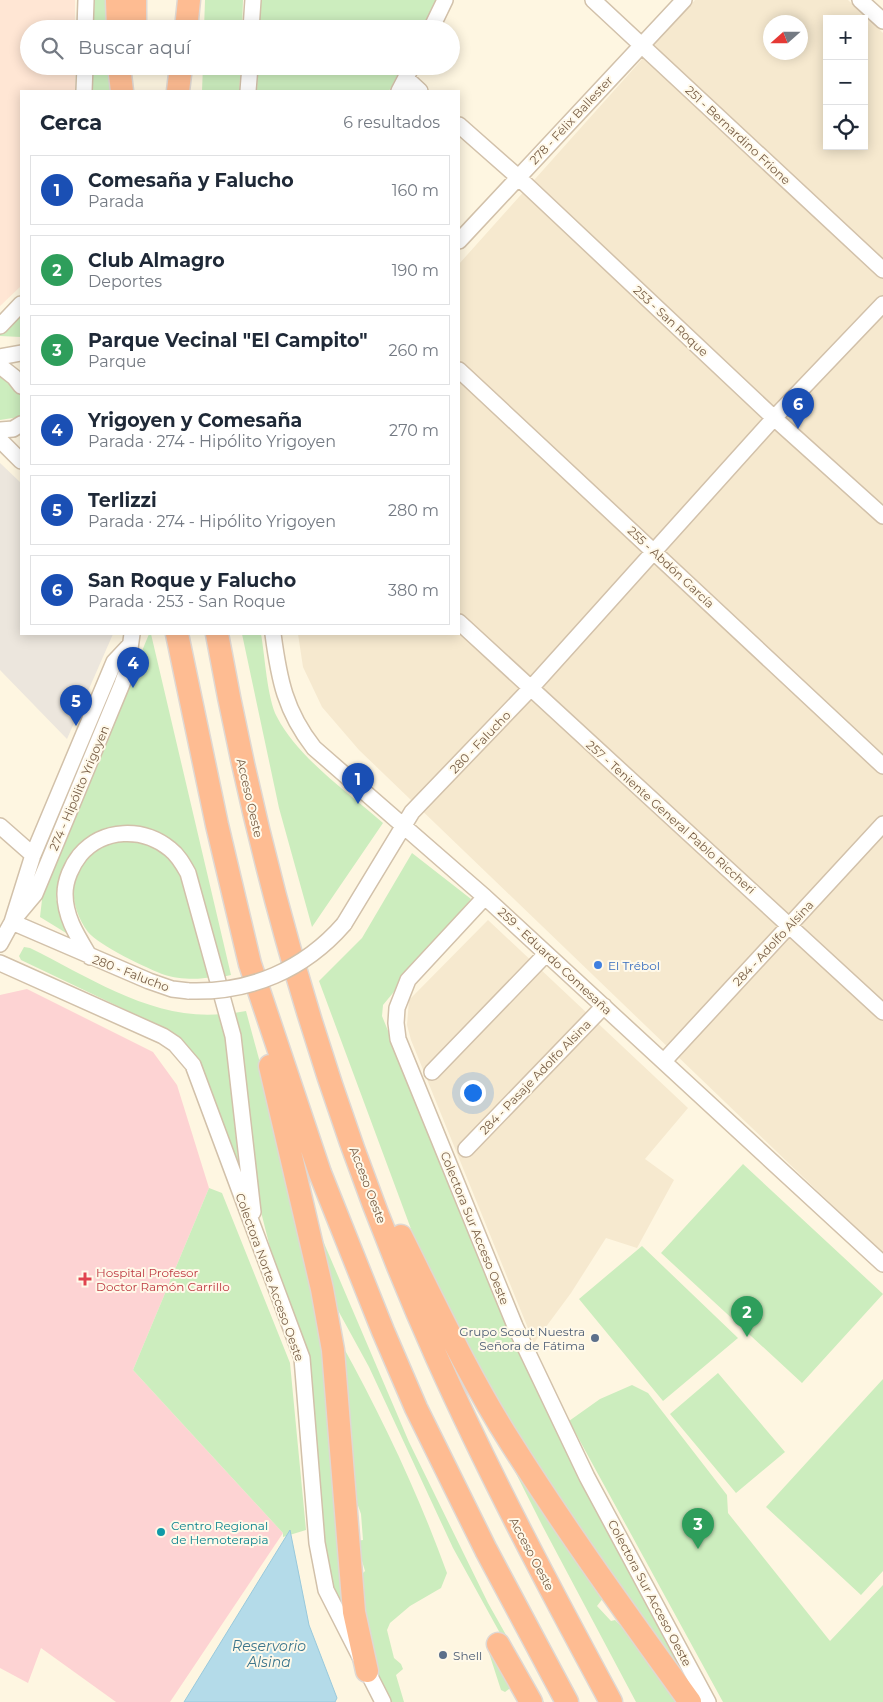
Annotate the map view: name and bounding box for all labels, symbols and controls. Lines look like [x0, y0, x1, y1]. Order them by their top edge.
north arrow [763, 15, 808, 60]
map controls [823, 15, 868, 150]
button: + [823, 15, 868, 60]
search box [20, 20, 460, 75]
icon: search [38, 34, 66, 62]
text: Buscar aquí [78, 36, 191, 59]
button: − [823, 60, 868, 105]
street label: 278 - Félix Ballester [526, 73, 616, 167]
street label: 251 - Bernardino Frione [682, 82, 794, 188]
button: locate [823, 105, 868, 150]
text: Cerca [40, 110, 102, 135]
text: 6 resultados [343, 113, 440, 132]
text: Comesaña y Falucho [88, 169, 294, 192]
text: 1 [54, 181, 60, 200]
text: 160 m [392, 181, 439, 200]
text: Parada [88, 192, 144, 211]
text: Club Almagro [88, 249, 225, 272]
text: 2 [52, 261, 62, 280]
text: 190 m [392, 261, 439, 280]
text: Deportes [88, 272, 162, 291]
street label: 253 - San Roque [631, 283, 711, 359]
text: Parque Vecinal "El Campito" [88, 329, 368, 352]
text: 3 [52, 341, 62, 360]
text: 260 m [388, 341, 439, 360]
text: Parque [88, 352, 146, 371]
pin: 6 [782, 388, 814, 429]
text: Yrigoyen y Comesaña [88, 409, 302, 432]
text: 4 [51, 421, 63, 440]
text: 270 m [389, 421, 439, 440]
text: Parada · 274 - Hipólito Yrigoyen [88, 432, 336, 451]
text: Terlizzi [88, 489, 157, 512]
text: 5 [52, 501, 62, 520]
text: 280 m [388, 501, 439, 520]
text: Parada · 274 - Hipólito Yrigoyen [88, 512, 336, 531]
street label: 255 - Abdón García [625, 523, 717, 611]
text: San Roque y Falucho [88, 569, 296, 592]
text: 6 [52, 581, 62, 600]
text: 380 m [388, 581, 439, 600]
text: Parada · 253 - San Roque [88, 592, 285, 611]
pin: 4 [117, 647, 149, 688]
pin: 5 [60, 685, 92, 726]
street label: 280 - Falucho [446, 708, 514, 776]
street label: 274 - Hipólito Yrigoyen [46, 723, 112, 853]
street label: 257 - Teniente General Pablo Riccheri [583, 737, 759, 897]
street label: Acceso Oeste [234, 757, 266, 839]
pin: 1 [342, 763, 374, 804]
street label: 284 - Adolfo Alsina [730, 897, 816, 989]
street label: 259 - Eduardo Comesaña [495, 904, 615, 1018]
street label: 280 - Falucho [90, 951, 172, 995]
place label: El Trébol [608, 958, 660, 973]
marker: El Trébol [592, 959, 604, 971]
street label: 284 - Pasaje Adolfo Alsina [476, 1017, 594, 1137]
your location [460, 1080, 486, 1106]
street label: Acceso Oeste [347, 1145, 389, 1225]
street label: Colectora Sur Acceso Oeste [437, 1149, 513, 1307]
street label: Colectora Norte Acceso Oeste [233, 1191, 307, 1363]
place label: Hospital Profesor Doctor Ramón Carrillo [96, 1265, 230, 1294]
marker: Hospital Profesor Doctor Ramón Carrillo [78, 1272, 92, 1286]
pin: 2 [731, 1296, 763, 1337]
place label: Grupo Scout Nuestra Señora de Fátima [459, 1324, 585, 1353]
marker: Grupo Scout Nuestra Señora de Fátima [589, 1332, 601, 1344]
pin: 3 [682, 1508, 714, 1549]
street label: Acceso Oeste [506, 1515, 558, 1593]
street label: Colectora Sur Acceso Oeste [605, 1517, 695, 1669]
place label: Centro Regional de Hemoterapia [171, 1518, 269, 1547]
marker: Centro Regional de Hemoterapia [155, 1526, 167, 1538]
water label: Reservorio Alsina [232, 1637, 306, 1671]
place label: Shell [453, 1648, 482, 1663]
marker: Shell [437, 1649, 449, 1661]

